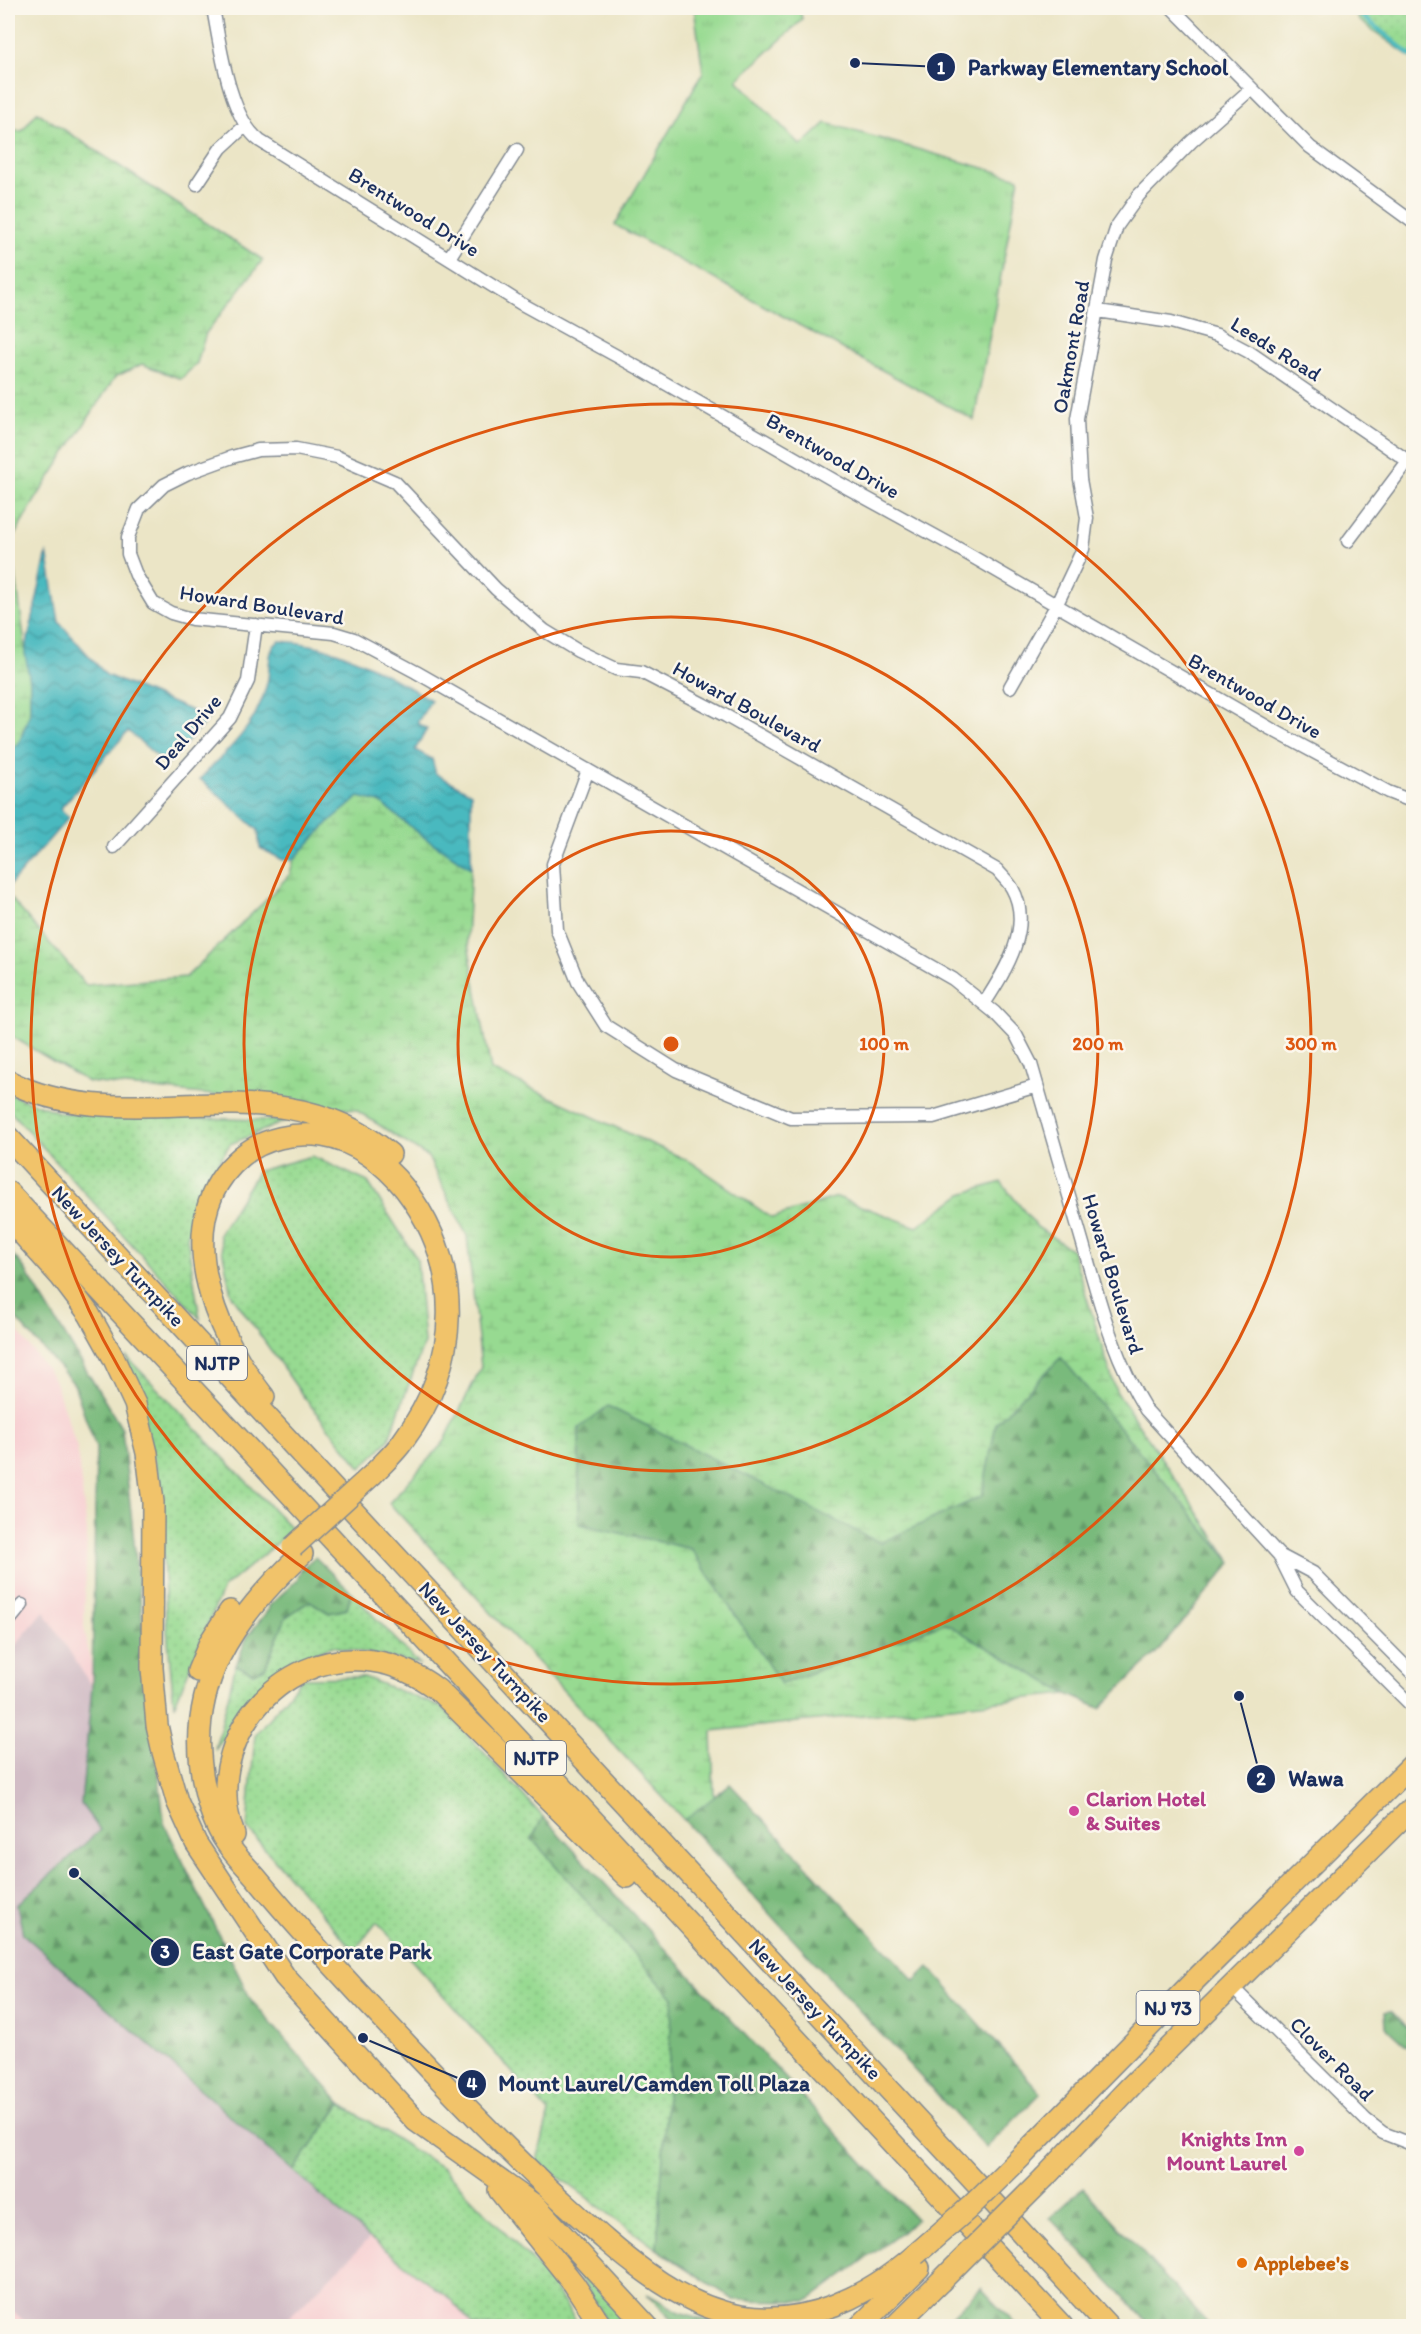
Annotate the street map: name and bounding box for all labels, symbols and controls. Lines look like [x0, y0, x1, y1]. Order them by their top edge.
callout: Parkway Elementary School [926, 47, 1240, 87]
text: Parkway Elementary School [968, 54, 1229, 81]
text: 1 [937, 57, 946, 79]
street label: Brentwood Drive [344, 161, 484, 262]
street label: Oakmont Road [1047, 279, 1094, 415]
street label: Leeds Road [1226, 311, 1327, 387]
street label: Brentwood Drive [762, 407, 904, 504]
street label: Howard Boulevard [178, 579, 347, 630]
street label: Brentwood Drive [1184, 647, 1326, 744]
street label: Howard Boulevard [668, 655, 826, 758]
street label: Deal Drive [149, 689, 227, 775]
text: 100 m [859, 1033, 910, 1055]
text: 200 m [1073, 1033, 1124, 1055]
text: 300 m [1285, 1033, 1337, 1055]
centre of rings [661, 1034, 681, 1054]
street label: New Jersey Turnpike [46, 1180, 190, 1331]
street label: Howard Boulevard [1077, 1191, 1150, 1357]
road number: NJTP [187, 1346, 247, 1380]
street label: New Jersey Turnpike [413, 1576, 557, 1727]
road number: NJTP [506, 1741, 566, 1775]
callout: Wawa [1246, 1759, 1355, 1799]
text: Wawa [1288, 1765, 1344, 1792]
text: 2 [1256, 1768, 1266, 1790]
place label: Clarion Hotel & Suites [1086, 1786, 1207, 1835]
marker: Clarion Hotel & Suites [1067, 1804, 1081, 1818]
callout: East Gate Corporate Park [150, 1932, 444, 1972]
street label: New Jersey Turnpike [743, 1933, 887, 2084]
text: East Gate Corporate Park [192, 1938, 432, 1965]
text: 3 [160, 1941, 170, 1963]
road number: NJ 73 [1136, 1991, 1200, 2025]
street label: Clover Road [1285, 2011, 1380, 2106]
callout: Mount Laurel/Camden Toll Plaza [457, 2064, 821, 2104]
text: Mount Laurel/Camden Toll Plaza [498, 2070, 810, 2097]
text: 4 [467, 2073, 478, 2095]
place label: Knights Inn Mount Laurel [1166, 2126, 1288, 2175]
marker: Knights Inn Mount Laurel [1292, 2144, 1306, 2158]
place label: Applebee's [1253, 2250, 1349, 2276]
marker: Applebee's [1235, 2256, 1249, 2270]

